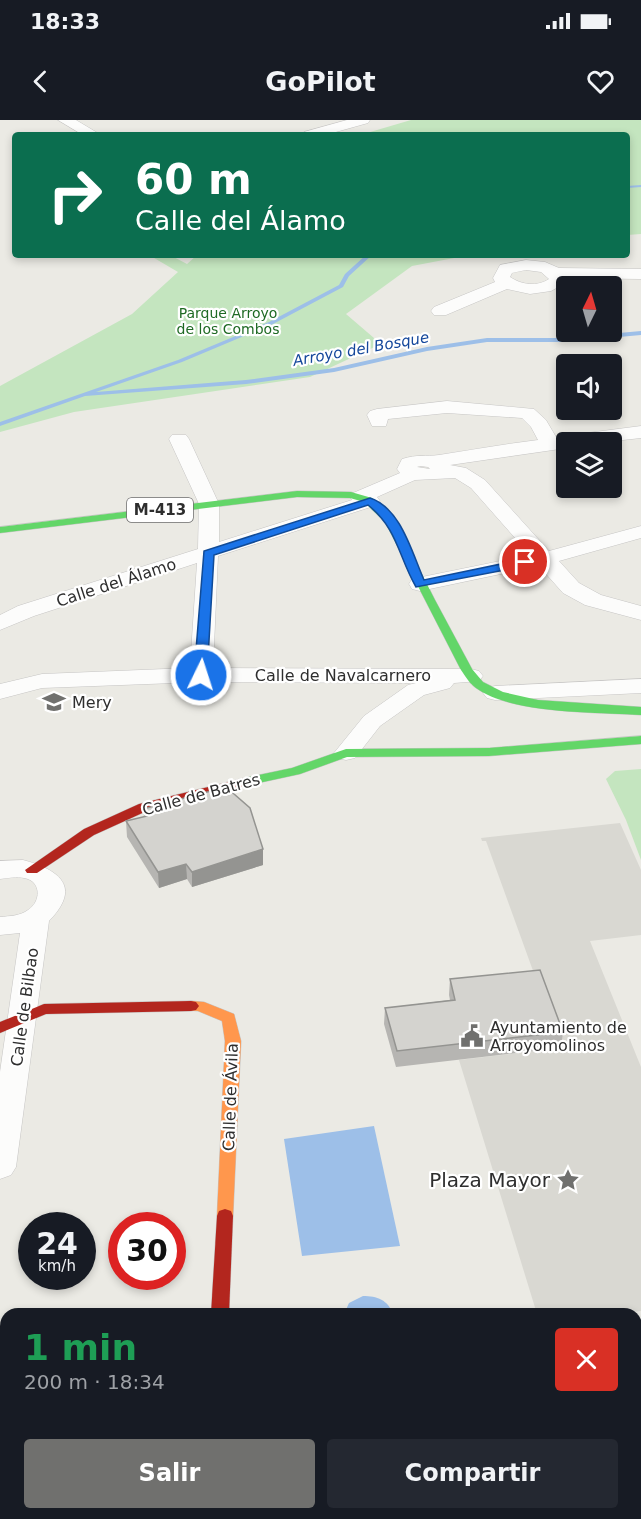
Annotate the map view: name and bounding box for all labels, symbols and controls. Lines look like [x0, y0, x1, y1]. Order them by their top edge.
text: 18:33 [30, 9, 100, 34]
icon: back [24, 65, 57, 98]
icon: heart [584, 65, 617, 98]
text: GoPilot [265, 66, 376, 97]
text: 60 m [135, 155, 252, 204]
icon: right [36, 156, 114, 234]
text: Calle del Álamo [135, 205, 346, 236]
north arrow [556, 276, 622, 342]
map controls [556, 276, 622, 498]
park label: Parque Arroyo de los Combos [177, 305, 279, 337]
water label: Arroyo del Bosque [291, 328, 430, 370]
button: sound [556, 354, 622, 420]
button: layers [556, 432, 622, 498]
road number: M-413 [127, 498, 193, 522]
pin [499, 536, 550, 587]
icon: arrive [508, 545, 541, 578]
street label: Calle del Álamo [54, 554, 178, 611]
position arrow [169, 643, 233, 707]
street label: Calle de Navalcarnero [255, 666, 431, 685]
school or university icon: Mery [41, 689, 67, 715]
place label: Mery [72, 693, 112, 712]
street label: Calle de Batres [140, 770, 262, 819]
street label: Calle de Bilbao [7, 947, 42, 1068]
place label: Ayuntamiento de Arroyomolinos [490, 1018, 627, 1055]
public building icon: Ayuntamiento de Arroyomolinos [459, 1023, 485, 1049]
street label: Calle de Ávila [219, 1043, 242, 1151]
place icon: Plaza Mayor [555, 1167, 581, 1193]
place label: Plaza Mayor [429, 1168, 551, 1192]
speed limit sign: 30 [108, 1212, 186, 1290]
text: 24 [36, 1226, 78, 1261]
text: km/h [38, 1257, 76, 1275]
text: 1 min [24, 1327, 137, 1368]
button: close [555, 1328, 618, 1391]
text: 200 m · 18:34 [24, 1370, 165, 1394]
button: Salir [24, 1439, 315, 1508]
button: Compartir [327, 1439, 618, 1508]

